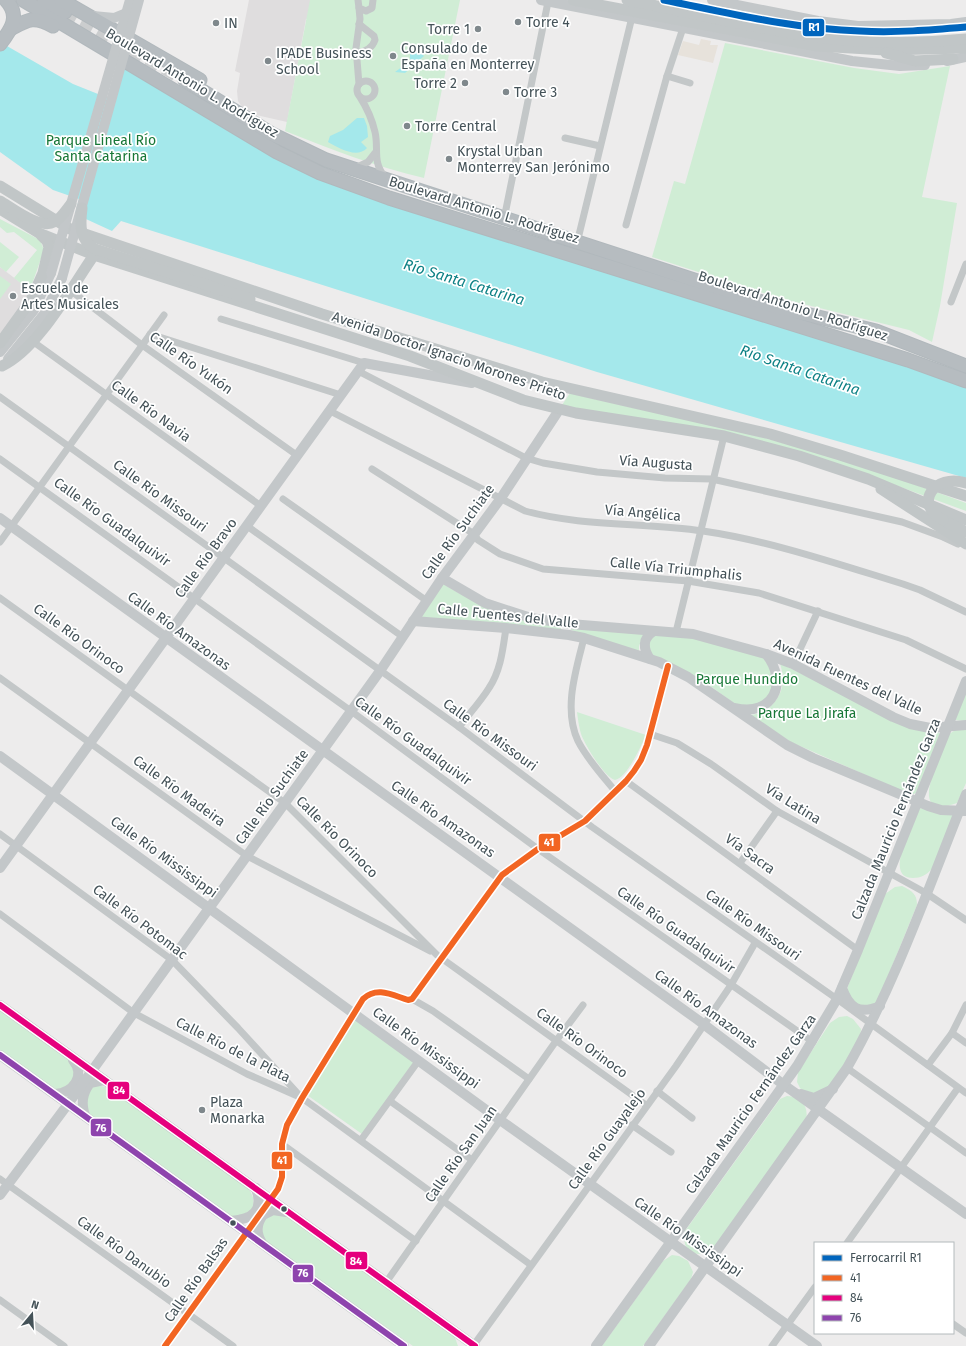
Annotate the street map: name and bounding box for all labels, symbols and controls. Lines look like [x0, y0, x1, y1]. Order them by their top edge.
place label: Torre 4 [526, 14, 570, 31]
place label: IN [224, 15, 238, 32]
marker: Torre 4 [513, 17, 523, 27]
marker: IN [211, 18, 221, 28]
line badge: R1 [802, 18, 825, 37]
place label: Torre 1 [428, 21, 470, 38]
text: R1 [808, 21, 820, 34]
marker: Torre 1 [473, 24, 483, 34]
street label: Boulevard Antonio L. Rodríguez [103, 25, 281, 141]
place label: Consulado de España en Monterrey [401, 40, 535, 73]
place label: IPADE Business School [276, 45, 372, 78]
marker: Consulado de España en Monterrey [388, 51, 398, 61]
marker: IPADE Business School [263, 56, 273, 66]
place label: Torre 2 [414, 75, 457, 92]
marker: Torre 2 [460, 78, 470, 88]
place label: Torre 3 [514, 84, 557, 101]
marker: Torre 3 [501, 87, 511, 97]
place label: Torre Central [415, 118, 496, 135]
marker: Torre Central [402, 121, 412, 131]
park label: Parque Lineal Río Santa Catarina [46, 132, 156, 165]
place label: Krystal Urban Monterrey San Jerónimo [457, 143, 610, 176]
marker: Krystal Urban Monterrey San Jerónimo [444, 154, 454, 164]
street label: Boulevard Antonio L. Rodríguez [387, 173, 581, 247]
water label: Río Santa Catarina [401, 255, 527, 309]
street label: Boulevard Antonio L. Rodríguez [696, 267, 890, 345]
place label: Escuela de Artes Musicales [21, 280, 119, 313]
marker: Escuela de Artes Musicales [8, 291, 18, 301]
street label: Avenida Doctor Ignacio Morones Prieto [330, 308, 568, 404]
street label: Calle Río Yukón [146, 328, 236, 398]
water label: Río Santa Catarina [738, 341, 862, 399]
street label: Calle Río Navia [108, 376, 194, 446]
street label: Vía Augusta [619, 452, 693, 474]
street label: Calle Río Missouri [110, 456, 210, 536]
street label: Calle Río Guadalquivir [50, 474, 174, 570]
street label: Calle Río Suchiate [418, 481, 498, 583]
street label: Vía Angélica [604, 501, 682, 525]
street label: Calle Río Bravo [171, 515, 241, 601]
street label: Calle Vía Triumphalis [609, 554, 743, 584]
street label: Calle Río Amazonas [124, 588, 234, 674]
street label: Calle Río Orinoco [30, 600, 128, 678]
street label: Calle Fuentes del Valle [437, 600, 579, 632]
street label: Avenida Fuentes del Valle [771, 635, 925, 719]
park label: Parque Hundido [696, 671, 798, 688]
street label: Calle Río Guadalquivir [351, 693, 475, 789]
street label: Calle Río Missouri [440, 695, 540, 775]
park label: Parque La Jirafa [758, 705, 856, 722]
street label: Calzada Mauricio Fernández Garza [848, 716, 944, 922]
street label: Calle Río Suchiate [232, 746, 312, 848]
street label: Calle Río Madeira [130, 752, 228, 830]
street label: Calle Río Amazonas [388, 777, 499, 862]
street label: Vía Latina [762, 780, 824, 828]
street label: Calle Río Orinoco [292, 792, 382, 882]
street label: Calle Río Mississippi [107, 812, 221, 902]
street label: Vía Sacra [722, 830, 778, 878]
line badge: 41 [538, 833, 561, 852]
text: 41 [544, 836, 554, 849]
street label: Calle Río Potomac [89, 881, 191, 963]
street label: Calle Río Guadalquivir [614, 883, 739, 977]
street label: Calle Río Missouri [702, 886, 804, 964]
street label: Calle Río Amazonas [651, 966, 761, 1052]
street label: Calle Río Mississippi [369, 1003, 483, 1093]
street label: Calle Río Orinoco [533, 1004, 631, 1082]
street label: Calzada Mauricio Fernández Garza [682, 1011, 820, 1197]
street label: Calle Río de la Plata [173, 1014, 293, 1086]
line badge: 84 [107, 1081, 130, 1100]
text: 84 [113, 1084, 125, 1097]
street label: Calle Río Guayalejo [564, 1085, 650, 1193]
place label: Plaza Monarka [210, 1094, 265, 1127]
street label: Calle Río San Juan [421, 1102, 501, 1206]
marker: Plaza Monarka [197, 1105, 207, 1115]
line badge: 76 [90, 1118, 112, 1137]
text: 76 [95, 1122, 107, 1135]
line badge: 41 [271, 1151, 293, 1170]
text: 41 [277, 1154, 287, 1167]
street label: Calle Río Mississippi [631, 1193, 745, 1281]
unlabelled marker [279, 1204, 289, 1214]
street label: Calle Río Danubio [74, 1212, 174, 1292]
unlabelled marker [228, 1218, 238, 1228]
street label: Calle Río Balsas [161, 1234, 232, 1326]
legend [814, 1242, 954, 1334]
line badge: 84 [345, 1251, 368, 1270]
text: Ferrocarril R1 [850, 1251, 922, 1265]
text: 84 [350, 1255, 362, 1268]
line badge: 76 [292, 1264, 314, 1283]
text: 76 [297, 1267, 309, 1280]
text: 41 [850, 1271, 861, 1285]
text: 84 [850, 1291, 864, 1305]
north arrow [12, 1294, 52, 1334]
text: N [29, 1298, 40, 1312]
text: 76 [850, 1311, 861, 1325]

